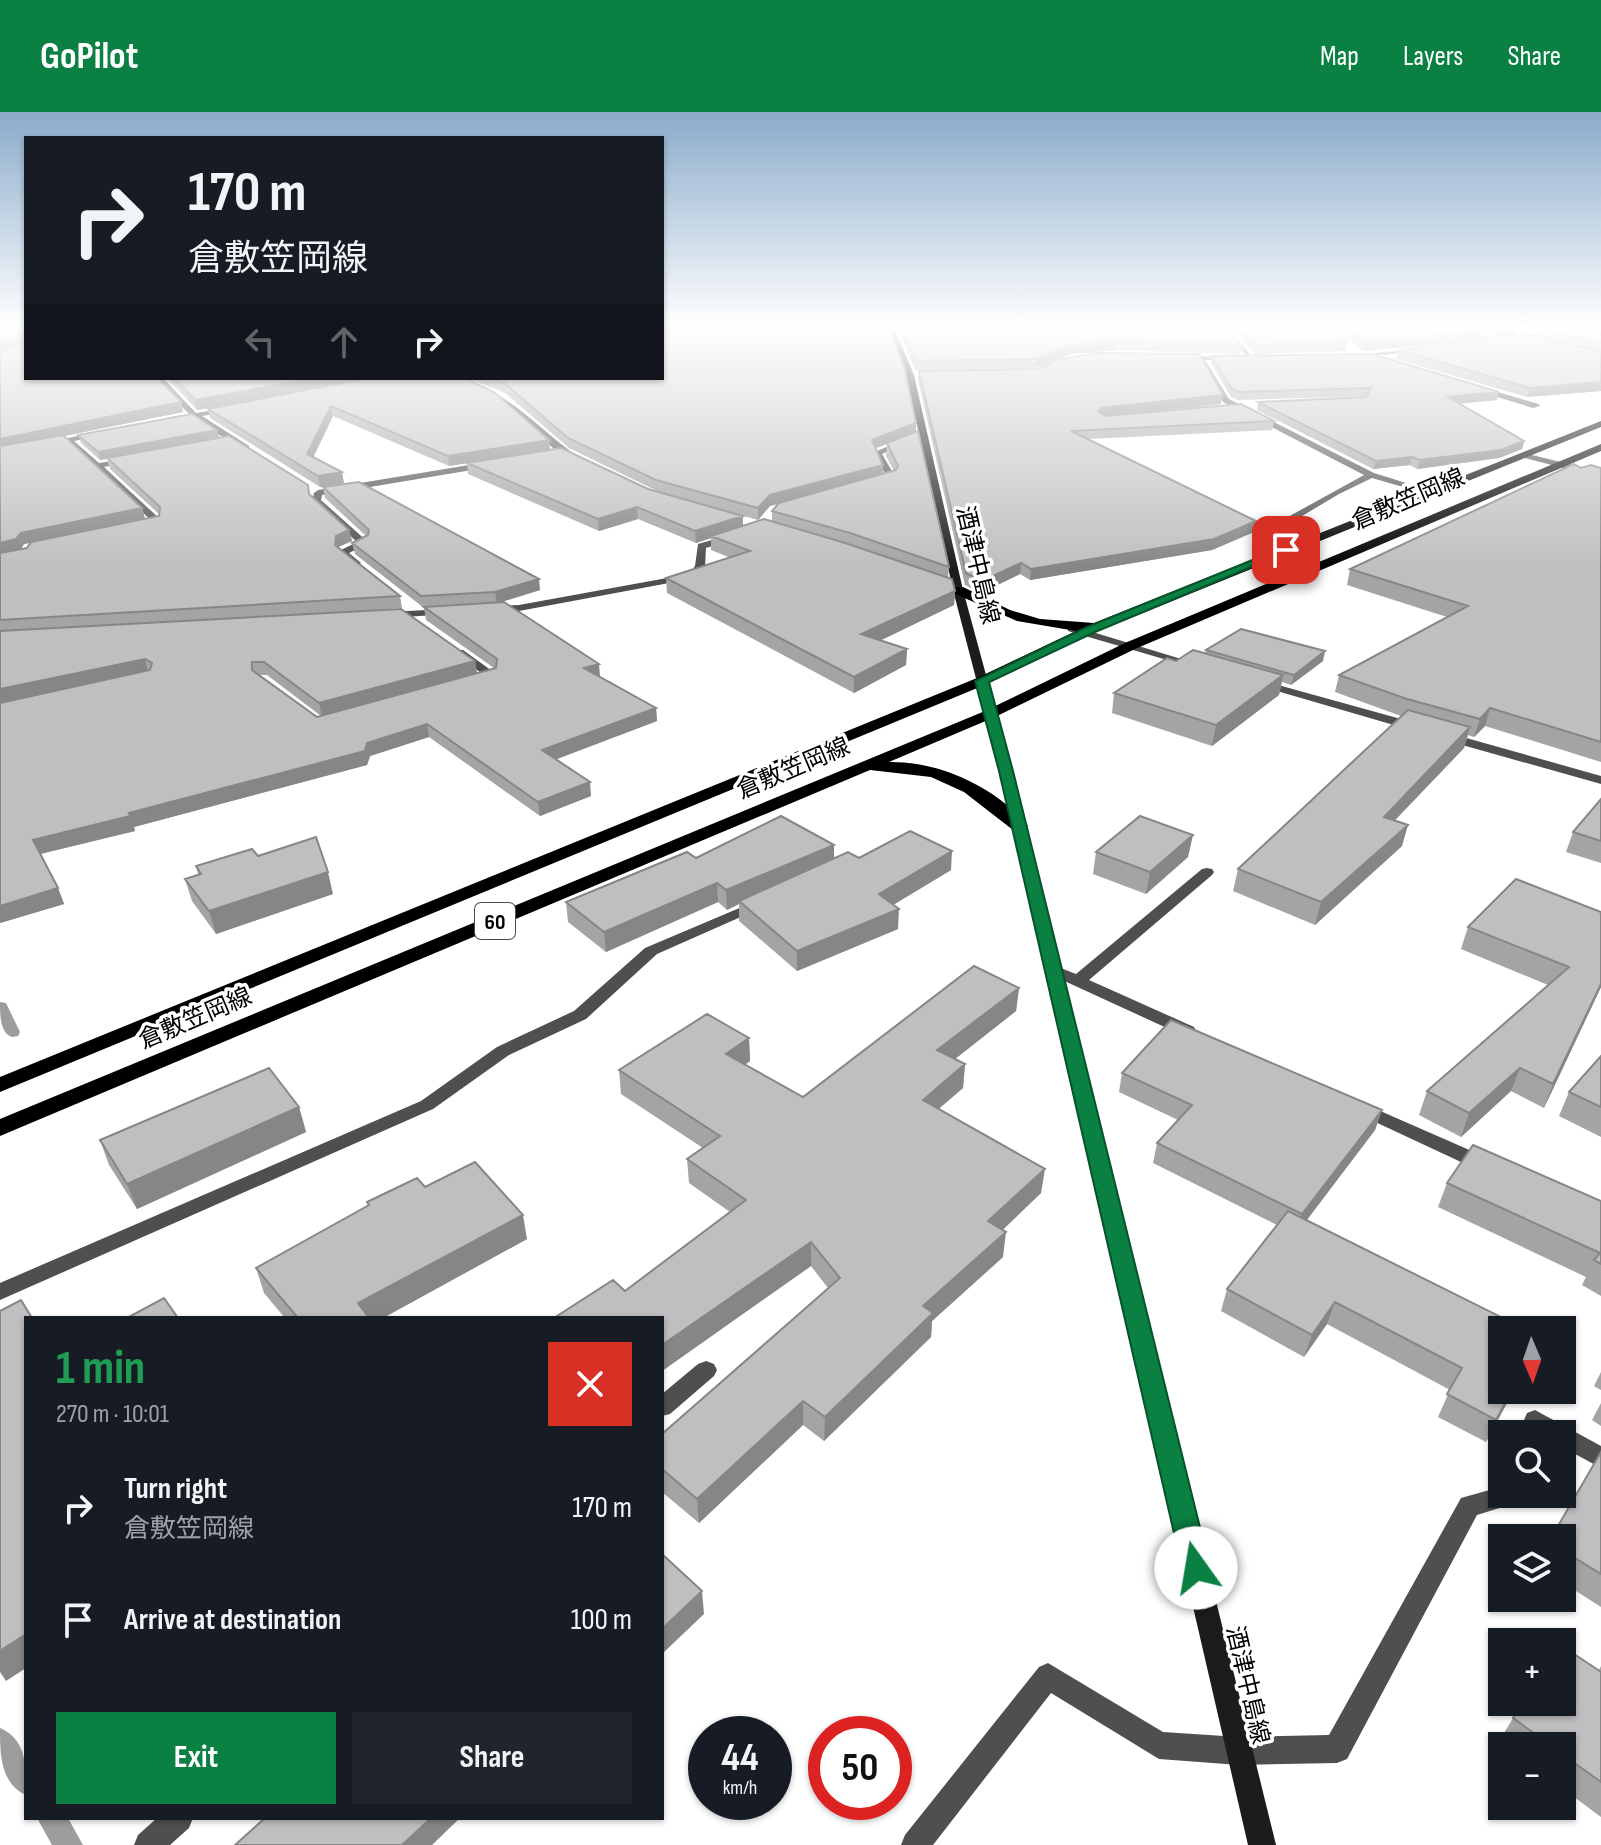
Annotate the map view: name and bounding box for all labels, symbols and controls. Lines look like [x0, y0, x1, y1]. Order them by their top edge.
text: GoPilot [40, 34, 138, 79]
text: Map [1320, 40, 1359, 73]
text: Layers [1403, 40, 1463, 73]
text: Share [1507, 40, 1561, 73]
text: 170 m [188, 160, 306, 227]
icon: right [56, 168, 160, 272]
text: 倉敷笠岡線 [188, 238, 368, 281]
icon: left [238, 320, 282, 364]
icon: ahead [322, 320, 366, 364]
icon: right [406, 320, 450, 364]
street label: 倉敷笠岡線 [1347, 463, 1469, 536]
street label: 酒津中島線 [950, 503, 1005, 627]
pin [1252, 516, 1320, 584]
icon: arrive [1264, 528, 1308, 572]
street label: 倉敷笠岡線 [732, 732, 854, 805]
road number: 60 [475, 903, 515, 939]
street label: 倉敷笠岡線 [134, 982, 256, 1055]
north arrow [1488, 1316, 1576, 1404]
map controls [1488, 1316, 1576, 1820]
text: 1 min [56, 1340, 145, 1397]
button: close [548, 1342, 632, 1426]
text: 270 m · 10:01 [56, 1399, 169, 1430]
button: search [1488, 1420, 1576, 1508]
text: Turn right [124, 1471, 227, 1507]
icon: right [56, 1486, 100, 1530]
text: 170 m [572, 1490, 632, 1526]
text: 倉敷笠岡線 [124, 1514, 254, 1545]
button: layers [1488, 1524, 1576, 1612]
position arrow [1154, 1526, 1238, 1610]
icon: arrive [56, 1598, 100, 1642]
text: Arrive at destination [124, 1602, 341, 1638]
text: 100 m [571, 1602, 632, 1638]
street label: 酒津中島線 [1220, 1623, 1275, 1747]
button: + [1488, 1628, 1576, 1716]
button: Exit [56, 1712, 336, 1804]
button: Share [352, 1712, 632, 1804]
speed limit sign: 50 [808, 1716, 912, 1820]
button: − [1488, 1732, 1576, 1820]
text: 44 [721, 1734, 759, 1782]
text: km/h [723, 1776, 757, 1800]

